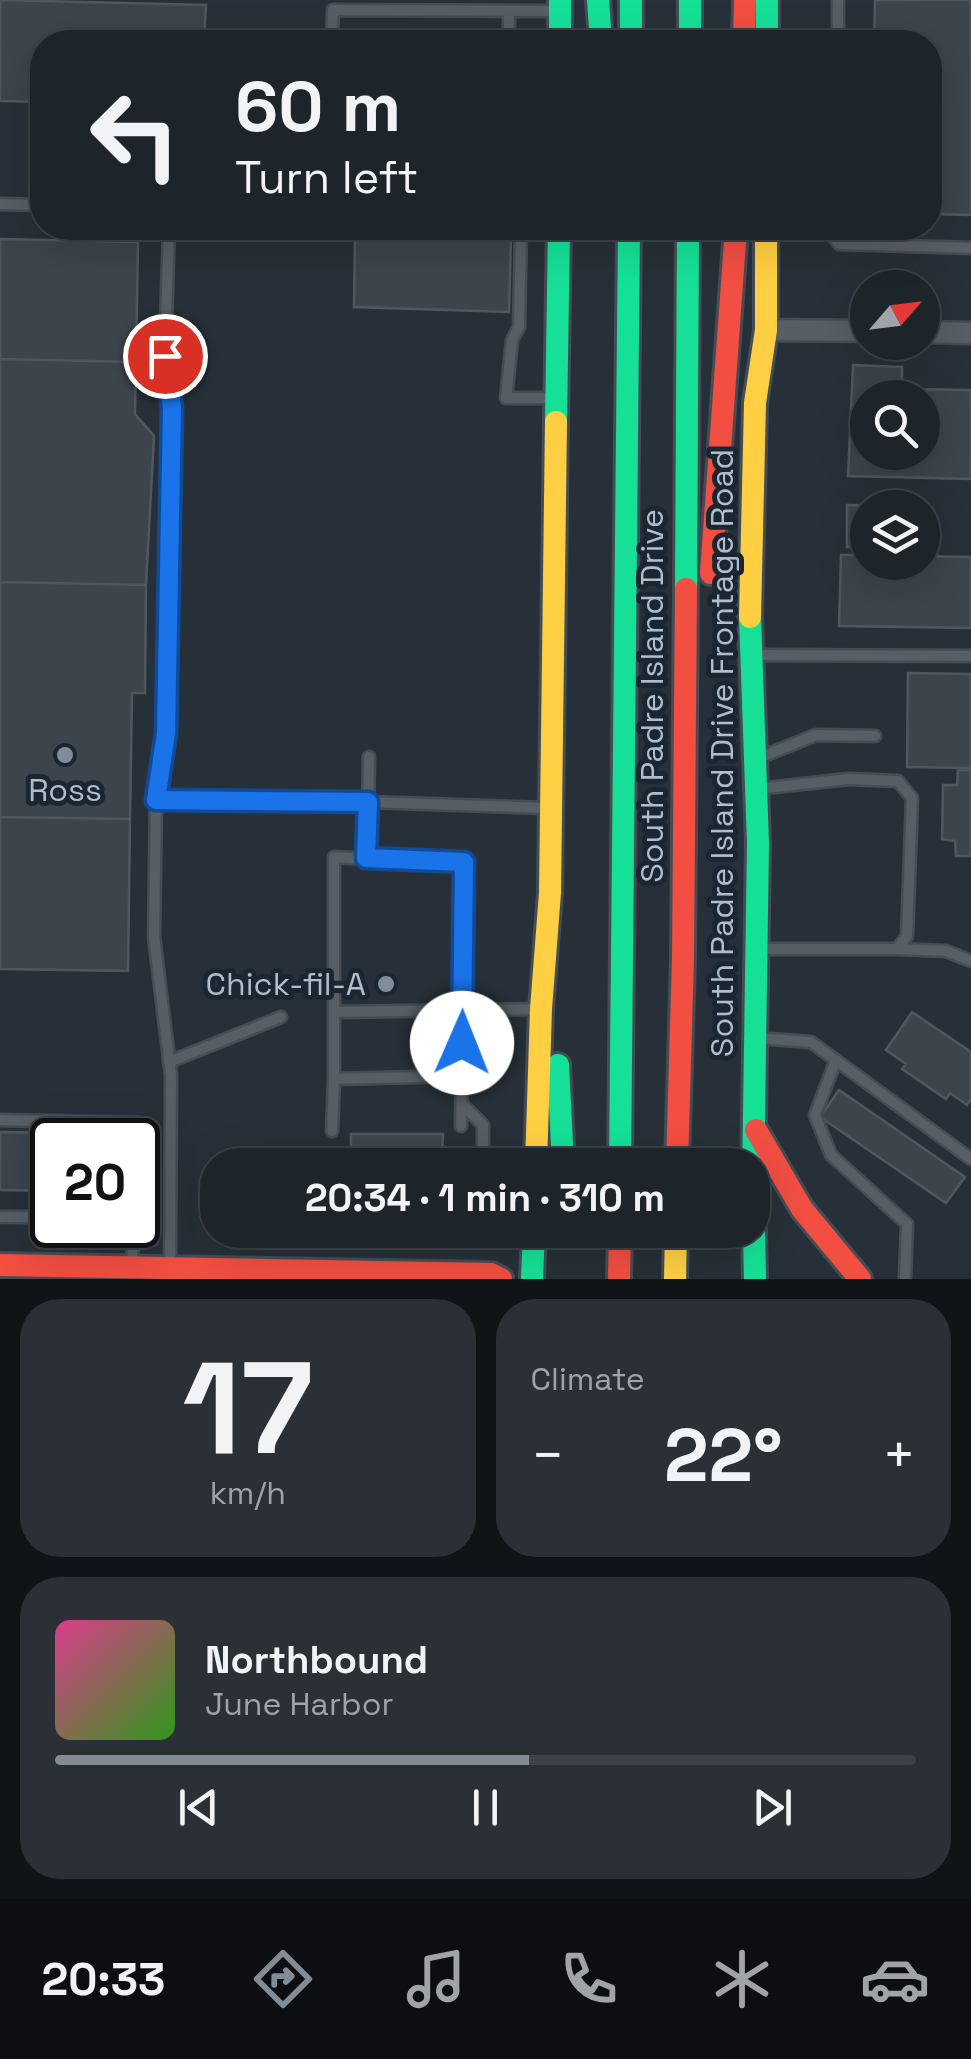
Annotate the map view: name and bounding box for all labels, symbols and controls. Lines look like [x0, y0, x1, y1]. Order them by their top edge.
text: 60 m [235, 62, 401, 151]
icon: left [70, 70, 200, 200]
text: Turn left [235, 149, 418, 206]
north arrow [850, 270, 940, 360]
map controls [850, 270, 940, 580]
pin [123, 314, 208, 399]
icon: arrive [138, 329, 193, 384]
button: search [850, 380, 940, 470]
street label: South Padre Island Drive Frontage Road [702, 449, 742, 1057]
button: layers [850, 490, 940, 580]
street label: South Padre Island Drive [632, 509, 672, 883]
marker: Ross [54, 744, 76, 766]
place label: Ross [28, 770, 102, 810]
place label: Chick-fil-A [206, 964, 366, 1004]
marker: Chick-fil-A [375, 973, 397, 995]
position arrow [410, 991, 514, 1095]
speed limit sign: 20 [30, 1118, 160, 1248]
text: 20:34 · 1 min · 310 m [305, 1174, 665, 1222]
text: 17 [182, 1325, 313, 1491]
text: Climate [531, 1359, 645, 1399]
text: 22° [664, 1407, 783, 1503]
text: − [531, 1420, 565, 1490]
text: + [882, 1420, 916, 1490]
text: km/h [210, 1473, 286, 1513]
text: Northbound [205, 1636, 428, 1684]
text: June Harbor [205, 1684, 393, 1724]
icon: previous [171, 1780, 226, 1835]
icon: pause [458, 1780, 513, 1835]
icon: next [745, 1780, 800, 1835]
icon: directions [248, 1944, 318, 2014]
icon: music [401, 1944, 471, 2014]
icon: phone [554, 1944, 624, 2014]
icon: climate [707, 1944, 777, 2014]
icon: car [860, 1944, 930, 2014]
text: 20:33 [41, 1951, 165, 2008]

